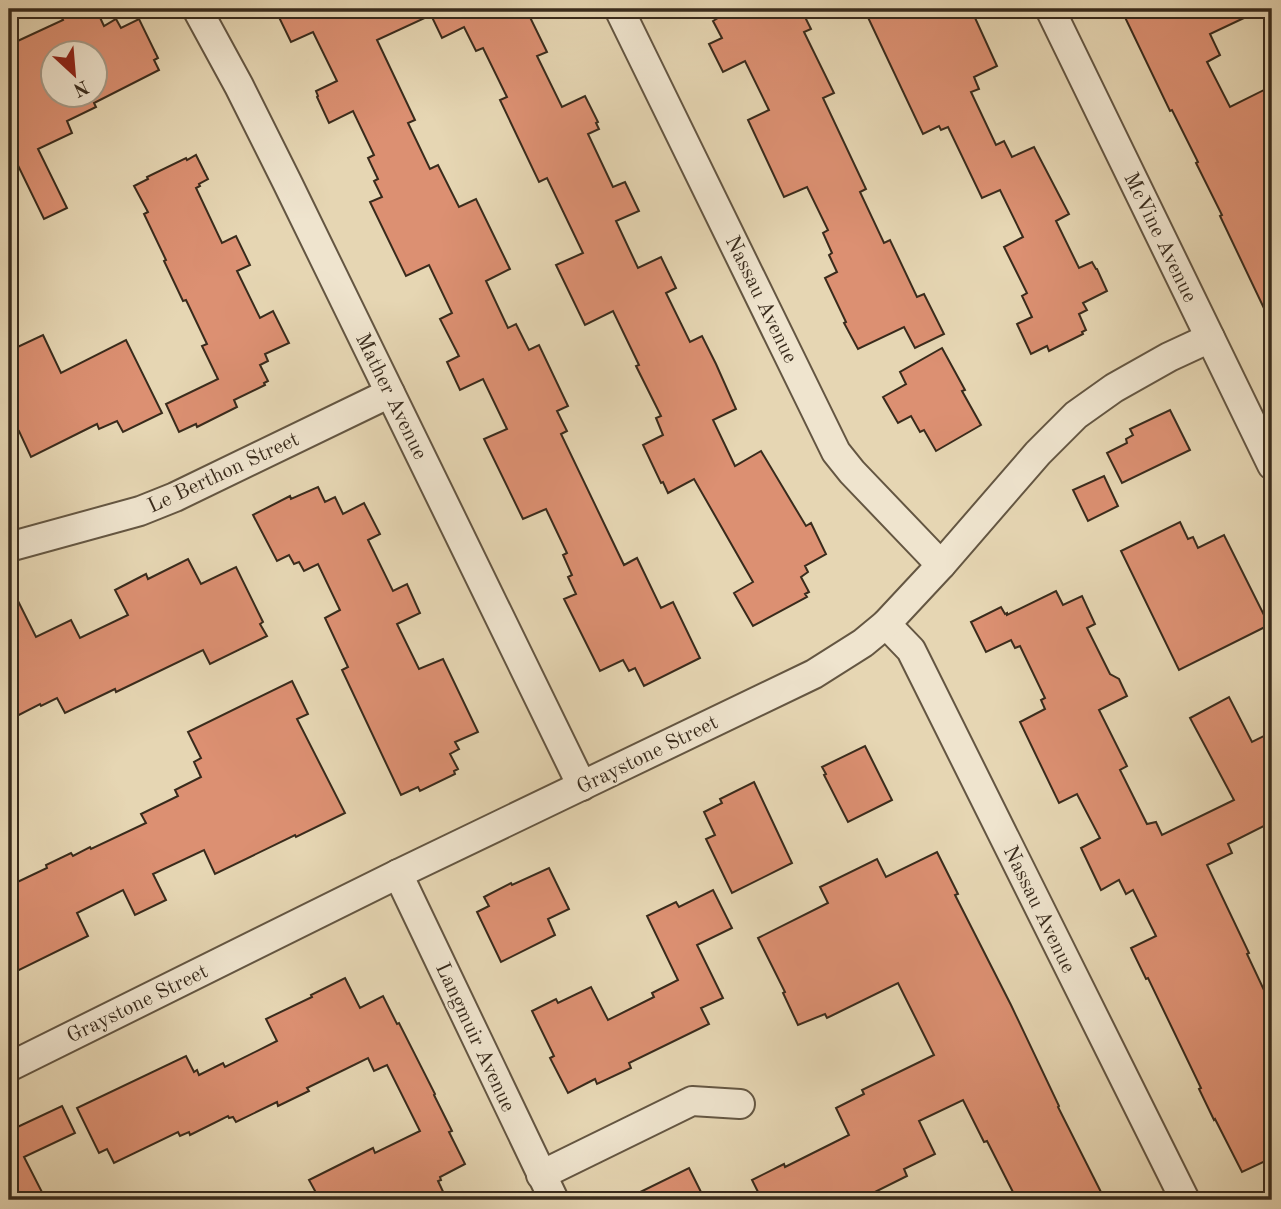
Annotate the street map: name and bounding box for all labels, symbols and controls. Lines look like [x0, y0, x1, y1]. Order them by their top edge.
north arrow [38, 38, 108, 108]
text: N [69, 75, 91, 99]
street label: McVine Avenue [1119, 170, 1200, 306]
street label: Nassau Avenue [721, 233, 801, 367]
street label: Mather Avenue [351, 330, 430, 463]
street label: Le Berthon Street [145, 429, 303, 518]
street label: Graystone Street [574, 712, 722, 799]
street label: Nassau Avenue [999, 843, 1079, 977]
street label: Langmuir Avenue [431, 960, 518, 1115]
street label: Graystone Street [64, 961, 212, 1048]

